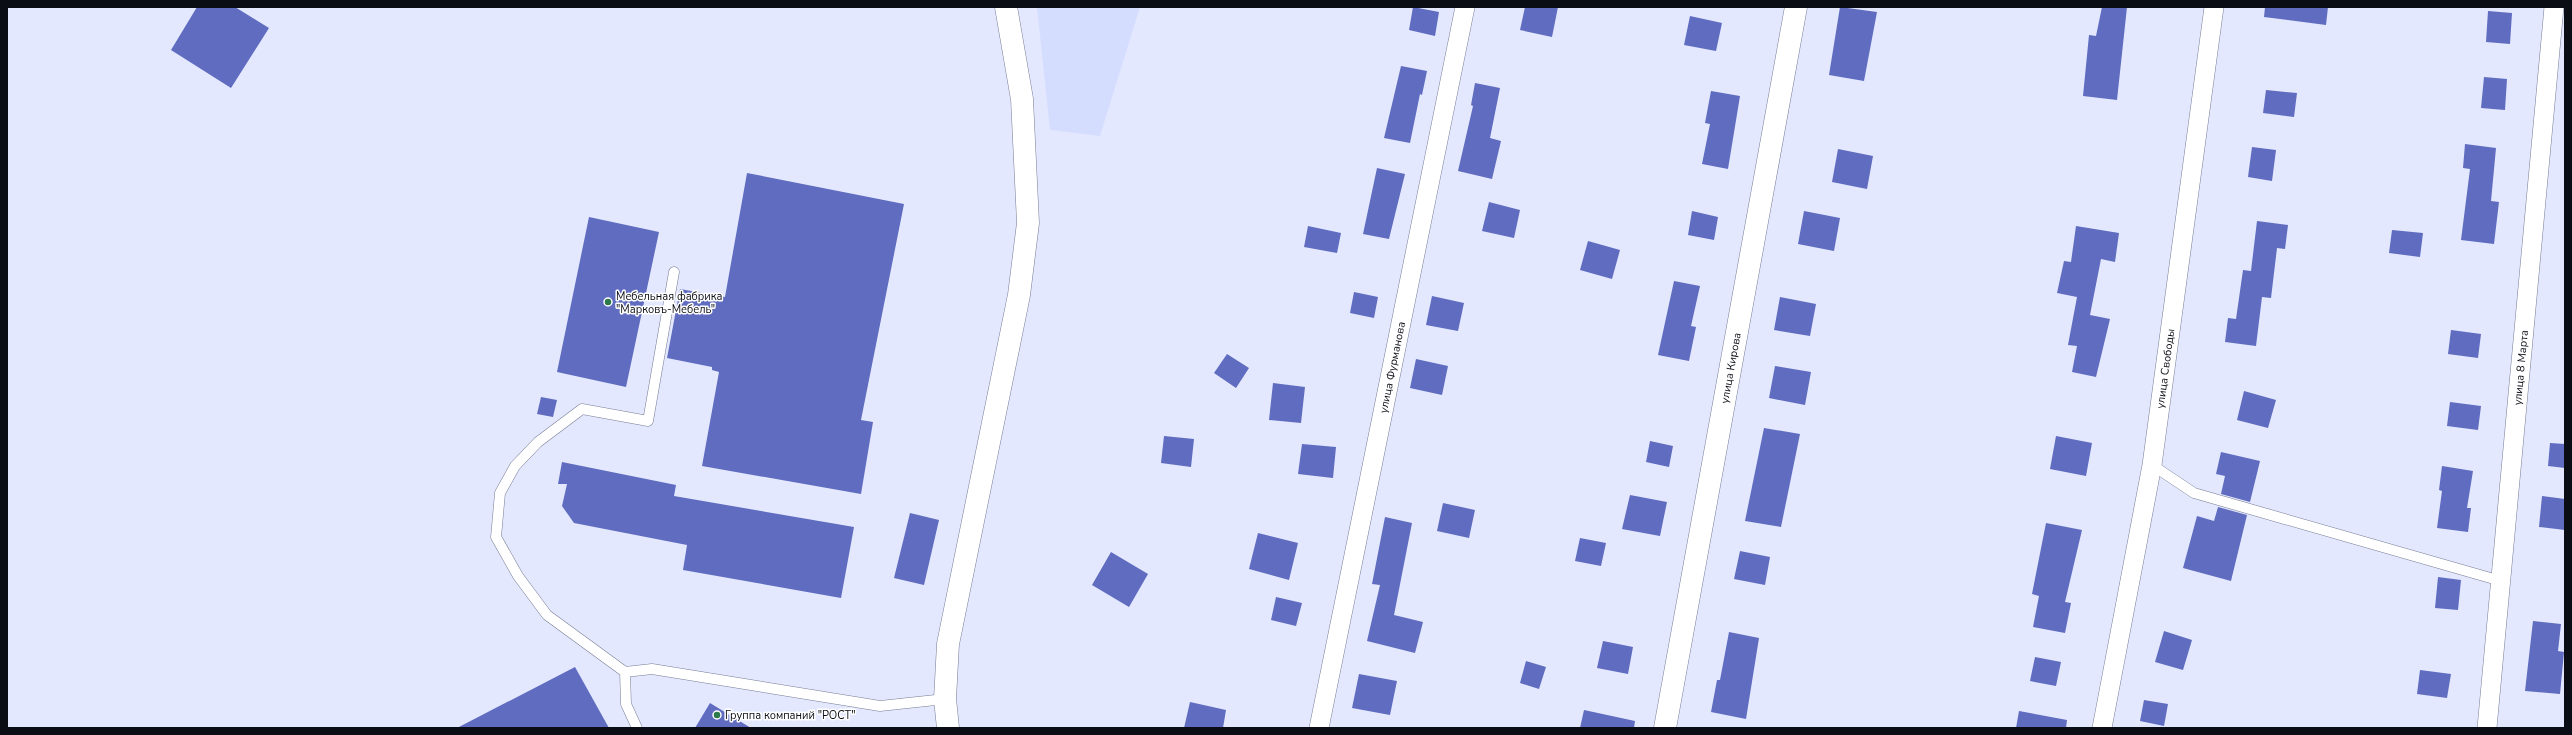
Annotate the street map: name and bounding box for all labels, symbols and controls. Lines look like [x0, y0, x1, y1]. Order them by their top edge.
place label: Мебельная фабрика "Марковъ-Мебель" [616, 289, 723, 317]
marker: Мебельная фабрика "Марковъ-Мебель" [603, 297, 613, 307]
street label: улица Фурманова [1376, 320, 1409, 414]
street label: улица Свободы [2153, 328, 2178, 409]
street label: улица 8 Марта [2510, 329, 2532, 406]
street label: улица Кирова [1717, 331, 1745, 405]
place label: Группа компаний "РОСТ" [725, 708, 855, 723]
marker: Группа компаний "РОСТ" [712, 710, 722, 720]

